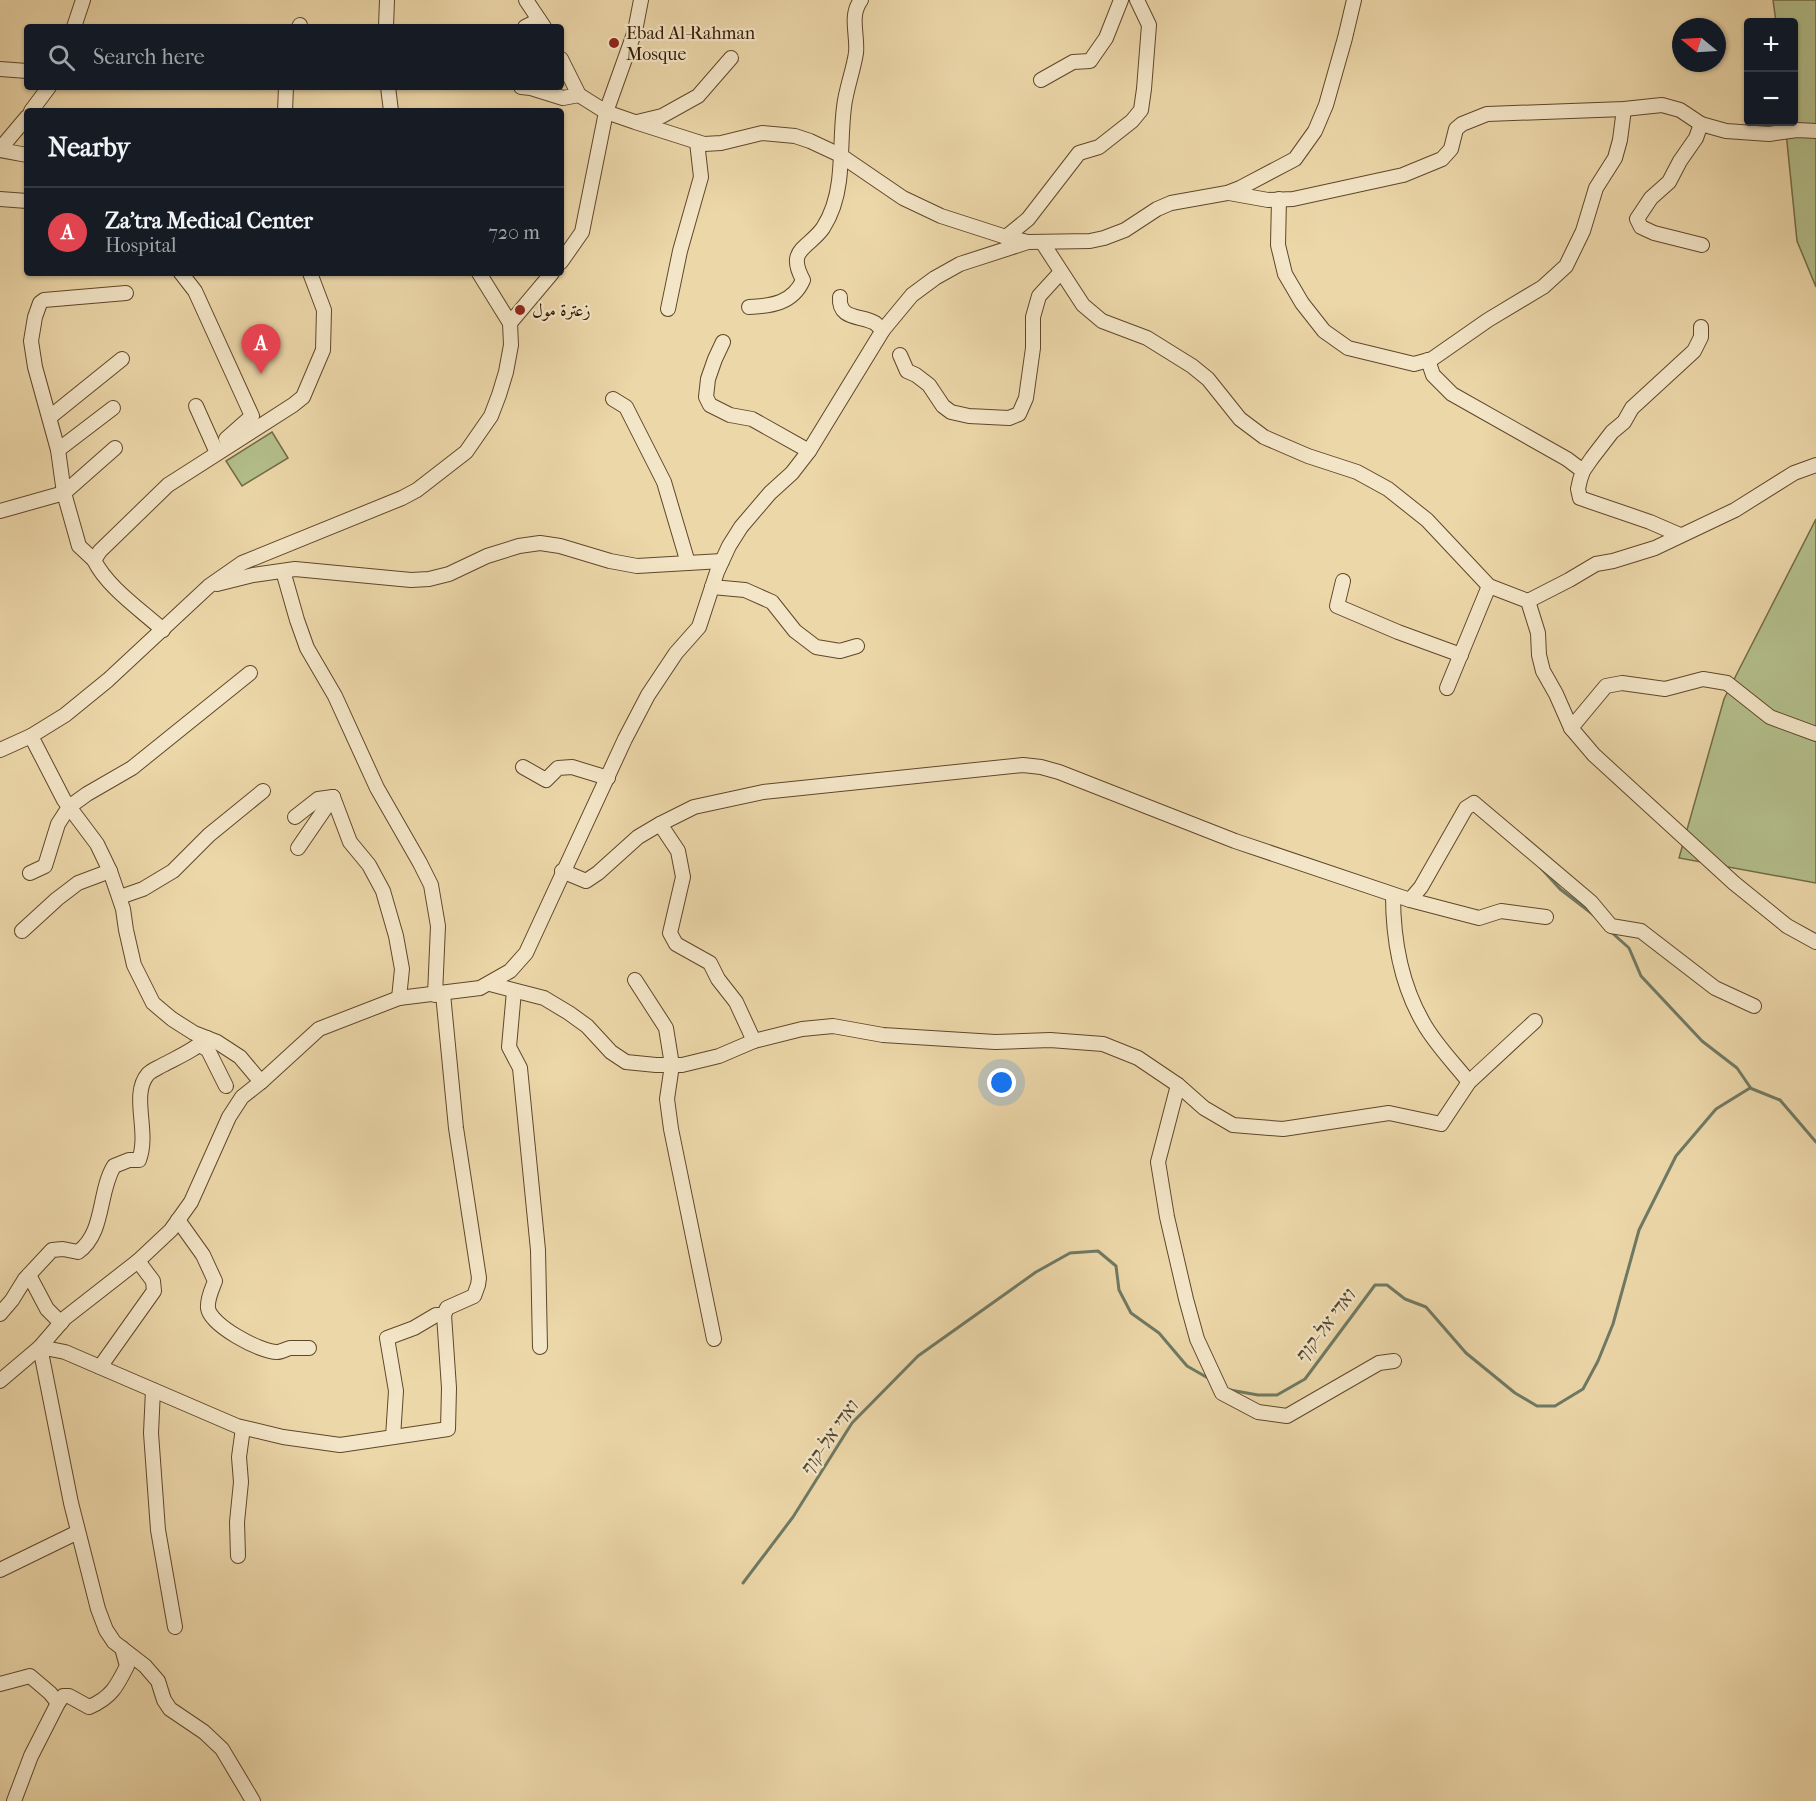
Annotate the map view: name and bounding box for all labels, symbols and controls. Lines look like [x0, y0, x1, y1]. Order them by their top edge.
north arrow [1672, 18, 1726, 72]
map controls [1744, 18, 1798, 126]
button: + [1744, 18, 1798, 72]
place label: Ebad Al-Rahman Mosque [626, 23, 756, 65]
search box [24, 24, 564, 90]
marker: Ebad Al-Rahman Mosque [607, 36, 621, 50]
icon: search [45, 41, 78, 74]
text: Search here [93, 44, 205, 70]
button: − [1744, 72, 1798, 126]
text: Nearby [48, 132, 130, 163]
text: Za'tra Medical Center [105, 208, 313, 234]
text: A [61, 221, 74, 244]
text: 720 m [488, 221, 540, 244]
text: Hospital [105, 234, 177, 257]
place label: زعترة مول [532, 300, 591, 321]
marker: زعترة مول [513, 303, 527, 317]
pin: A [242, 324, 280, 374]
your location [987, 1068, 1016, 1097]
water label: ואדי אל-קוף [1290, 1284, 1361, 1367]
water label: ואדי אל-קוף [795, 1395, 864, 1480]

